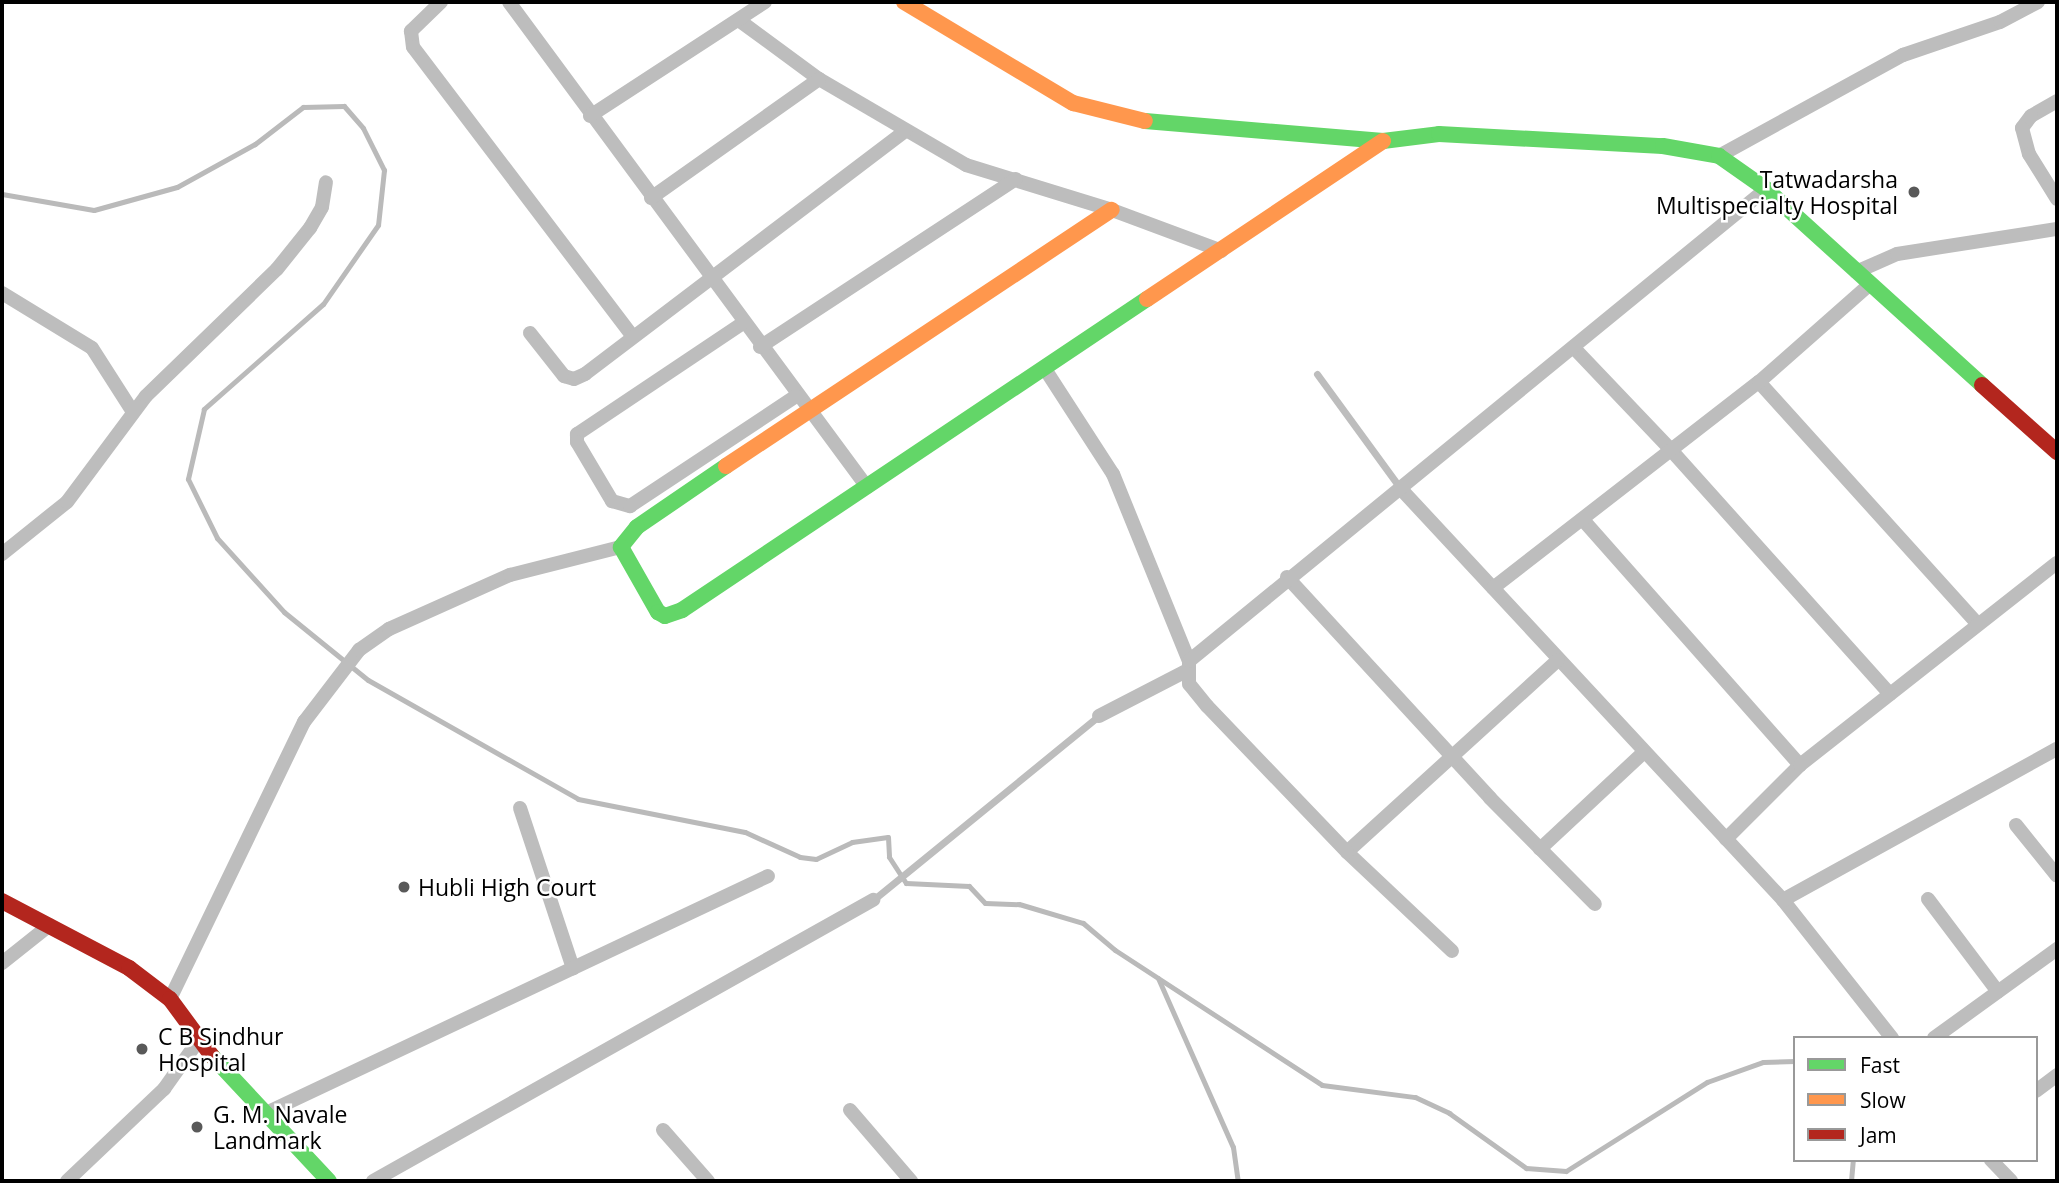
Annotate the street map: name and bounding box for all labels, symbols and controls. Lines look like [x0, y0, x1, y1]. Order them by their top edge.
place label: Tatwadarsha Multispecialty Hospital [1656, 165, 1898, 219]
marker: Tatwadarsha Multispecialty Hospital [1904, 182, 1924, 202]
place label: Hubli High Court [418, 873, 596, 901]
marker: Hubli High Court [396, 879, 412, 895]
place label: C B Sindhur Hospital [158, 1022, 284, 1076]
legend [1793, 1036, 2038, 1162]
marker: C B Sindhur Hospital [132, 1039, 152, 1059]
text: Fast [1860, 1051, 1900, 1079]
text: Slow [1860, 1086, 1906, 1114]
place label: G. M. Navale Landmark [213, 1100, 348, 1154]
marker: G. M. Navale Landmark [187, 1117, 207, 1137]
text: Jam [1860, 1121, 1897, 1149]

